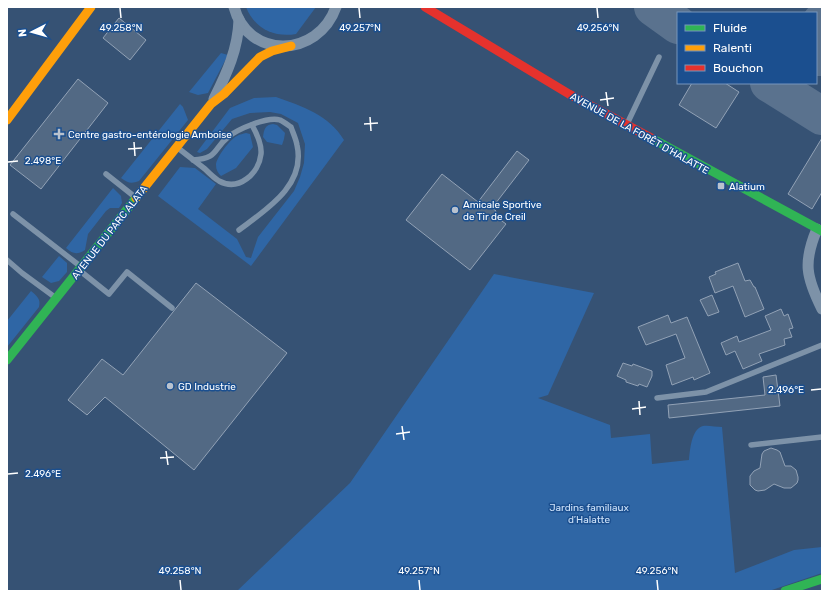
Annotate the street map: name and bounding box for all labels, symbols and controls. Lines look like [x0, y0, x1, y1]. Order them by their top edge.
north arrow [12, 12, 52, 52]
legend [677, 12, 817, 84]
text: Fluide [713, 21, 747, 35]
text: 49.258°N [100, 22, 143, 34]
text: 49.257°N [339, 22, 381, 34]
text: 49.256°N [577, 22, 619, 34]
text: N [16, 28, 29, 38]
text: Ralenti [713, 41, 752, 55]
text: Bouchon [713, 61, 763, 75]
street label: AVENUE DE LA FORÊT D'HALATTE [568, 91, 711, 177]
marker: Centre gastro-entérologie Amboise [53, 128, 65, 140]
place label: Centre gastro-entérologie Amboise [68, 129, 232, 141]
text: 2.498°E [25, 155, 61, 167]
marker: Alatium [716, 181, 726, 191]
place label: Alatium [729, 181, 765, 193]
street label: AVENUE DU PARC ALATA [69, 183, 150, 282]
place label: Amicale Sportive de Tir de Creil [463, 199, 542, 223]
marker: Amicale Sportive de Tir de Creil [450, 205, 460, 215]
marker: GD Industrie [165, 381, 175, 391]
place label: GD Industrie [178, 381, 236, 393]
text: 2.496°E [768, 384, 804, 396]
text: 2.496°E [25, 468, 61, 480]
park label: Jardins familiaux d’Halatte [549, 502, 629, 526]
text: 49.258°N [159, 565, 202, 577]
text: 49.257°N [398, 565, 440, 577]
text: 49.256°N [636, 565, 678, 577]

